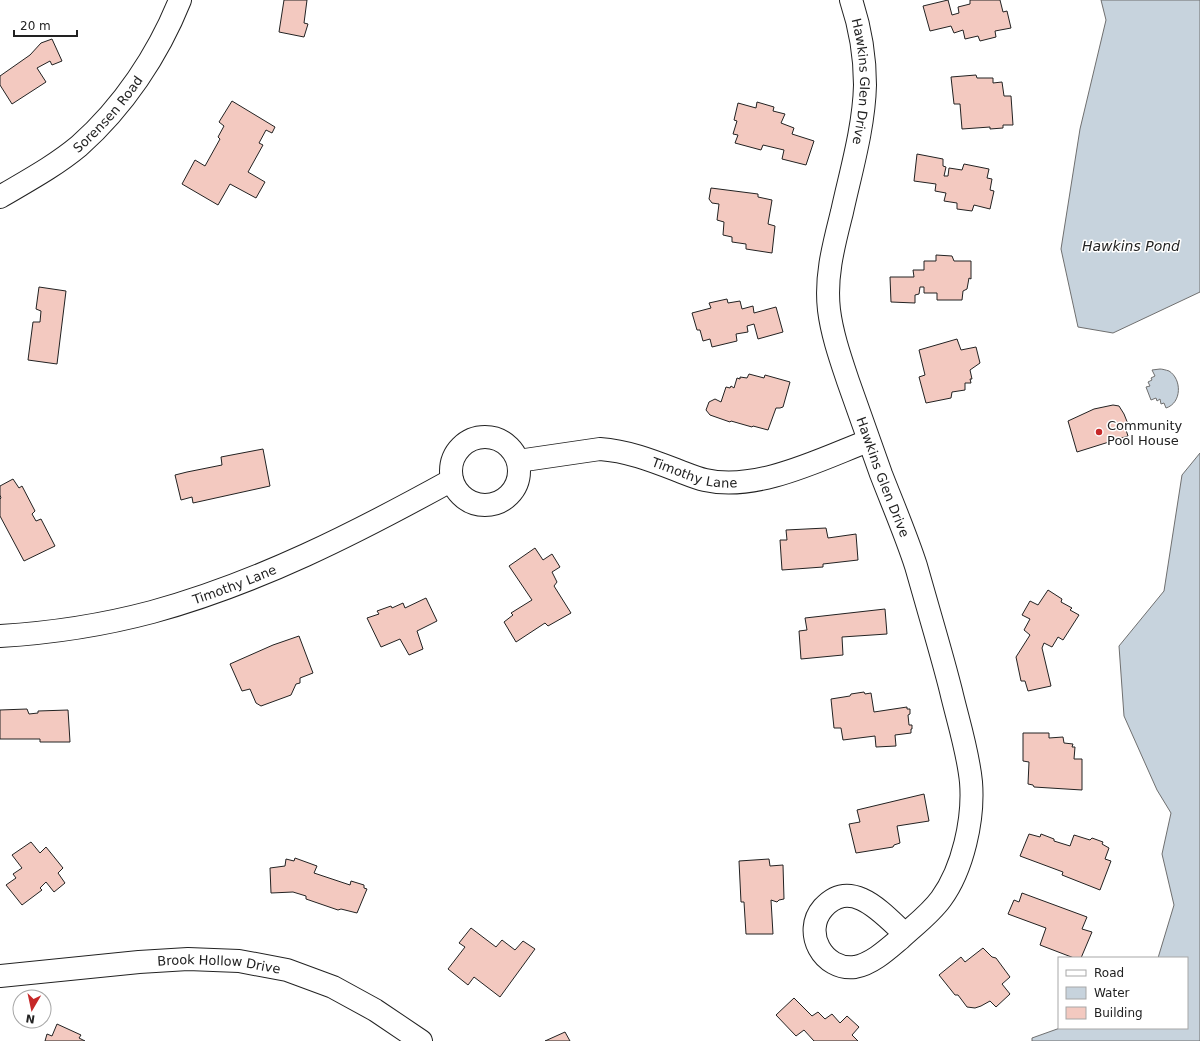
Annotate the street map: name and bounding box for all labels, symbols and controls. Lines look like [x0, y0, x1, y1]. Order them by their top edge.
scale bar [14, 12, 77, 38]
street label: Hawkins Glen Drive [849, 17, 873, 146]
text: 20 m [20, 19, 51, 33]
street label: Sorensen Road [70, 73, 145, 155]
water label: Hawkins Pond [1082, 238, 1180, 254]
street label: Hawkins Glen Drive [854, 415, 913, 539]
place label: Community Pool House [1107, 418, 1183, 448]
marker: Community Pool House [1094, 427, 1104, 437]
street label: Timothy Lane [649, 454, 738, 490]
street label: Timothy Lane [190, 561, 278, 607]
street label: Brook Hollow Drive [157, 951, 282, 976]
legend [1058, 957, 1188, 1029]
text: Road [1094, 966, 1124, 980]
text: Water [1094, 986, 1130, 1000]
north arrow [12, 989, 52, 1029]
text: Building [1094, 1006, 1143, 1020]
text: N [25, 1011, 36, 1026]

